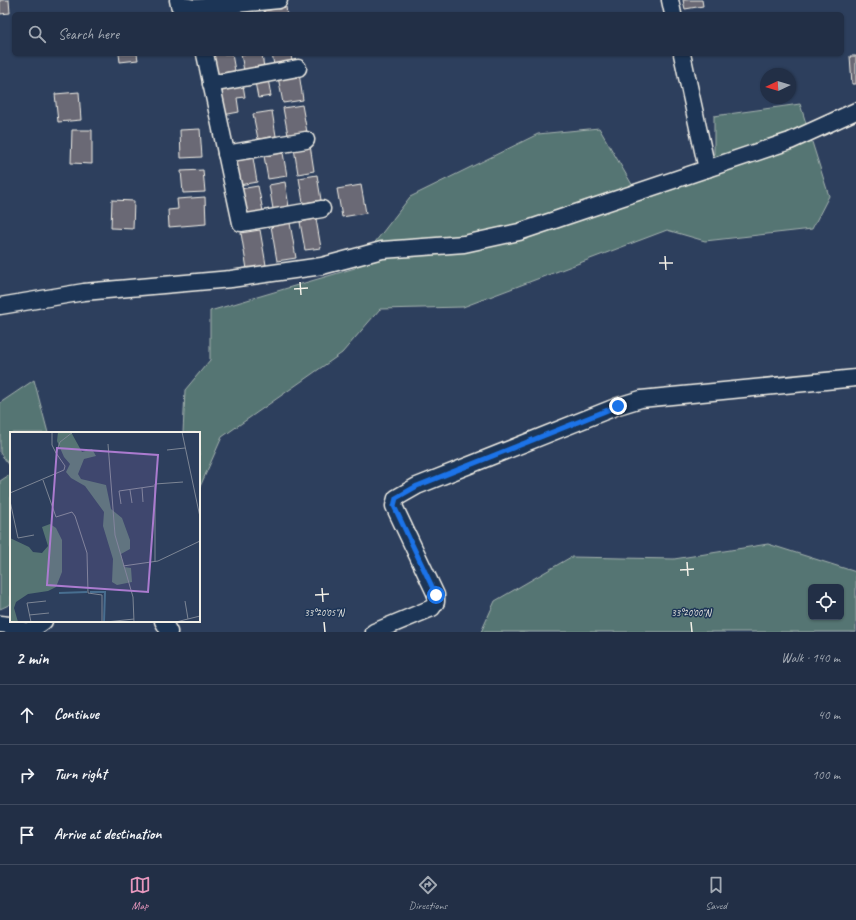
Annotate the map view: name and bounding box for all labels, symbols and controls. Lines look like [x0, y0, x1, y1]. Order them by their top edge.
search box [12, 12, 844, 56]
icon: search [26, 23, 48, 45]
text: Search here [58, 25, 119, 44]
north arrow [760, 68, 796, 104]
route end [609, 397, 627, 415]
inset map [10, 432, 200, 622]
map controls [808, 584, 844, 620]
button: locate [808, 584, 844, 620]
route start [427, 586, 445, 604]
text: 33°20'05"N [304, 606, 346, 619]
text: 33°20'00"N [671, 606, 713, 619]
text: 2 min [16, 648, 49, 669]
text: Walk · 140 m [781, 650, 840, 666]
icon: ahead [16, 704, 38, 726]
text: Continue [54, 705, 99, 724]
text: 40 m [818, 707, 840, 723]
icon: right [16, 764, 38, 786]
text: Turn right [54, 765, 107, 784]
text: 100 m [812, 767, 840, 783]
icon: arrive [16, 824, 38, 846]
text: Arrive at destination [54, 825, 161, 844]
tab: Map [129, 874, 151, 912]
tab: Directions [409, 874, 447, 912]
tab: Saved [705, 874, 727, 912]

